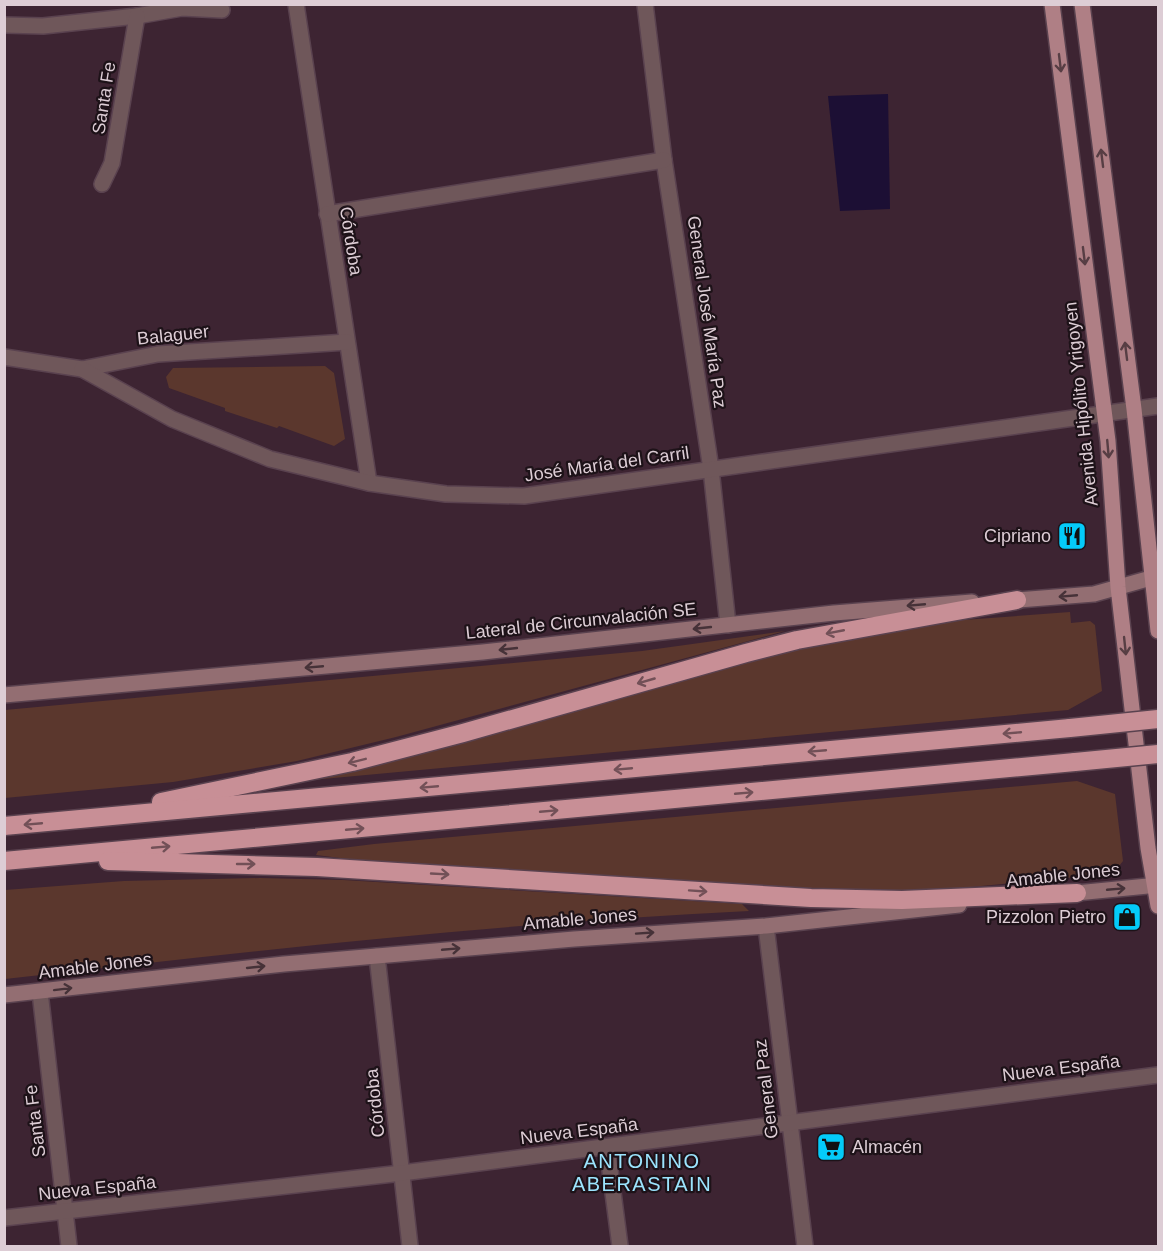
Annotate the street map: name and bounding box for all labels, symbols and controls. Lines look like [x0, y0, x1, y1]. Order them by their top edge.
one-way arrow [1054, 52, 1065, 72]
street label: Santa Fe [88, 60, 120, 136]
one-way arrow [1096, 148, 1107, 168]
street label: Córdoba [336, 205, 366, 278]
street label: General José María Paz [684, 215, 730, 409]
one-way arrow [1079, 246, 1090, 265]
street label: Avenida Hipólito Yrigoyen [1060, 301, 1102, 507]
street label: Balaguer [136, 321, 210, 349]
one-way arrow [1121, 342, 1132, 362]
one-way arrow [1103, 439, 1114, 459]
street label: José María del Carril [523, 443, 691, 485]
restaurant icon: Cipriano [1056, 520, 1088, 552]
place label: Cipriano [984, 526, 1051, 546]
one-way arrow [1058, 591, 1078, 602]
street label: Lateral de Circunvalación SE [465, 599, 697, 643]
one-way arrow [907, 600, 927, 611]
one-way arrow [692, 623, 712, 634]
one-way arrow [826, 627, 845, 638]
one-way arrow [1120, 635, 1131, 655]
one-way arrow [498, 644, 518, 655]
one-way arrow [304, 662, 324, 673]
one-way arrow [637, 676, 656, 687]
one-way arrow [1002, 728, 1022, 739]
one-way arrow [808, 746, 828, 757]
one-way arrow [348, 755, 367, 767]
one-way arrow [614, 764, 634, 775]
one-way arrow [420, 782, 440, 793]
one-way arrow [733, 787, 753, 798]
one-way arrow [539, 805, 559, 816]
one-way arrow [24, 819, 44, 830]
one-way arrow [345, 823, 365, 834]
one-way arrow [151, 841, 171, 852]
one-way arrow [235, 859, 255, 870]
street label: Amable Jones [1005, 859, 1121, 891]
one-way arrow [430, 868, 450, 879]
one-way arrow [1106, 883, 1126, 894]
one-way arrow [687, 885, 707, 896]
shop icon: Pizzolon Pietro [1111, 901, 1143, 933]
street label: Amable Jones [522, 904, 638, 934]
place label: Pizzolon Pietro [986, 907, 1106, 927]
one-way arrow [634, 928, 654, 939]
one-way arrow [440, 944, 460, 955]
street label: Amable Jones [37, 949, 153, 983]
one-way arrow [246, 961, 266, 972]
one-way arrow [52, 983, 72, 994]
street label: General Paz [750, 1038, 782, 1140]
street label: Nueva España [1001, 1051, 1122, 1085]
street label: Córdoba [361, 1067, 389, 1138]
street label: Santa Fe [21, 1084, 49, 1158]
street label: Nueva España [519, 1114, 640, 1148]
supermarket icon: Almacén [815, 1131, 847, 1163]
place label: Almacén [852, 1137, 922, 1157]
district label: ANTONINO ABERASTAIN [572, 1150, 712, 1195]
street label: Nueva España [37, 1172, 158, 1204]

